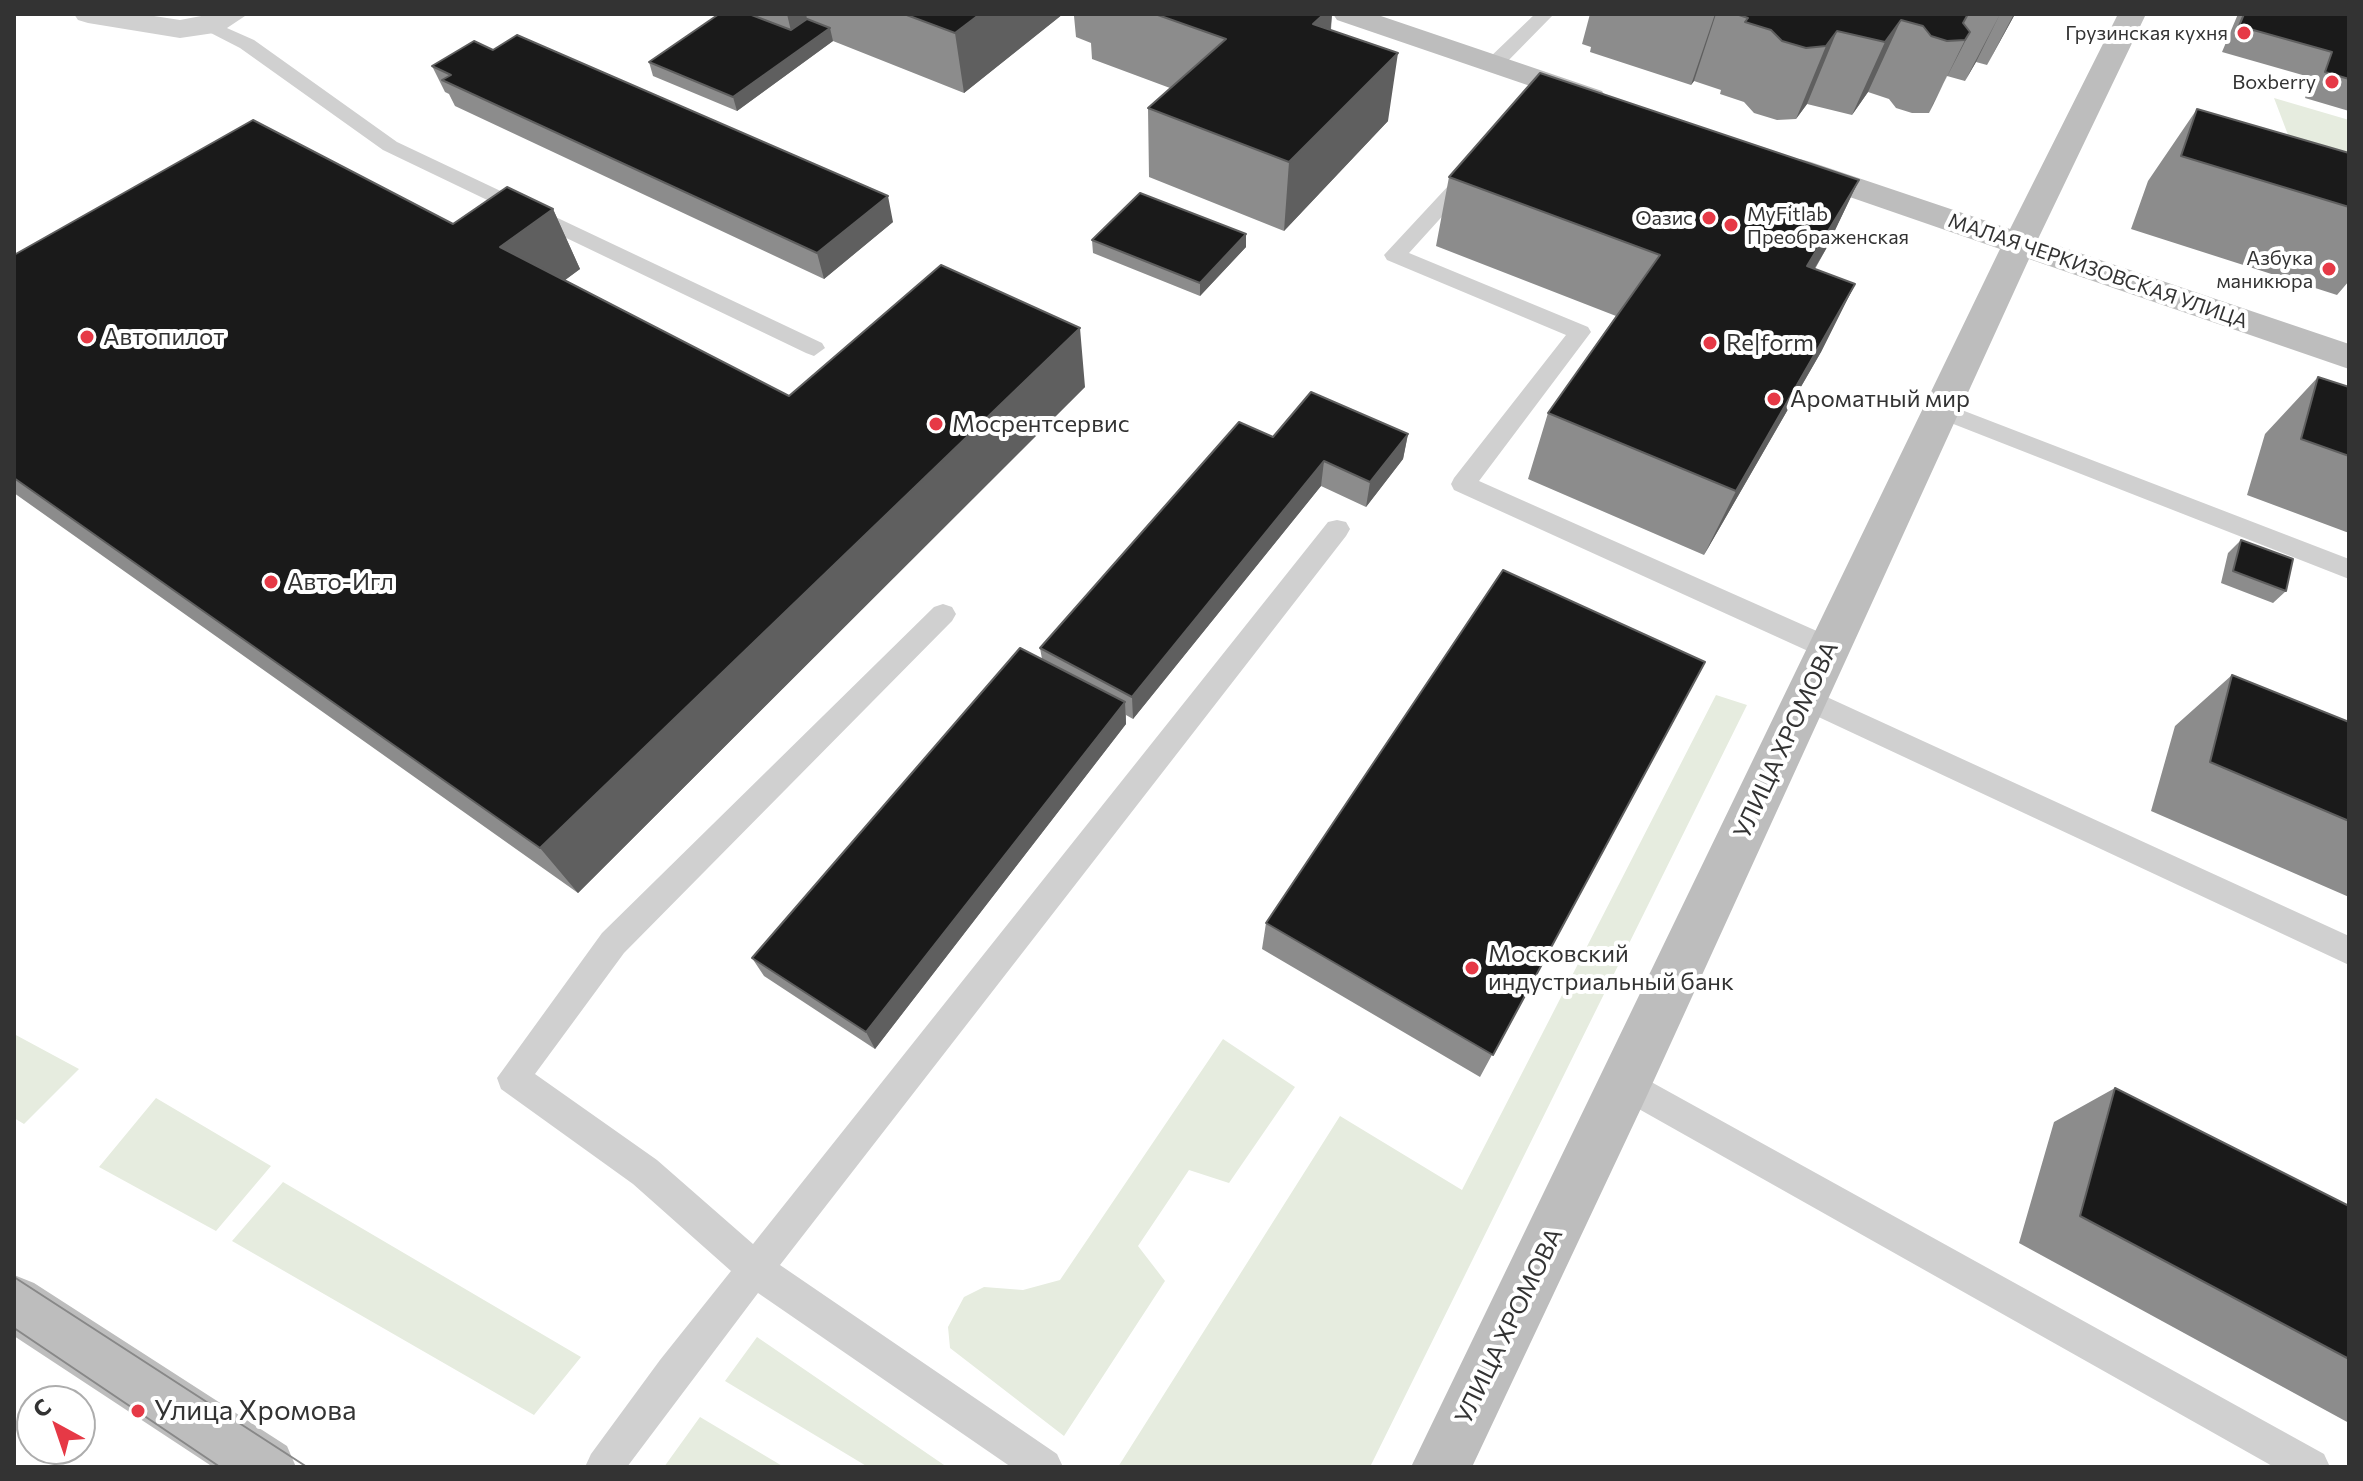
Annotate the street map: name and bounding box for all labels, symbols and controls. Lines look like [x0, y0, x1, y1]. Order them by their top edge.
place label: Грузинская кухня [2065, 21, 2228, 45]
marker: Грузинская кухня [2235, 24, 2253, 42]
place label: Boxberry [2232, 70, 2316, 94]
marker: Boxberry [2323, 73, 2341, 91]
place label: MyFitlab Преображенская [1747, 202, 1909, 249]
place label: Оазис [1635, 206, 1693, 230]
street label: МАЛАЯ ЧЕРКИЗОВСКАЯ УЛИЦА [1945, 208, 2251, 334]
marker: Оазис [1700, 209, 1718, 227]
marker: MyFitlab Преображенская [1722, 216, 1740, 234]
place label: Азбука маникюра [2216, 246, 2313, 293]
marker: Азбука маникюра [2320, 260, 2338, 278]
place label: Автопилот [103, 323, 224, 351]
marker: Автопилот [78, 328, 96, 346]
place label: Re|form [1726, 329, 1814, 357]
marker: Re|form [1701, 334, 1719, 352]
place label: Ароматный мир [1790, 385, 1970, 413]
marker: Ароматный мир [1765, 390, 1783, 408]
place label: Мосрентсервис [952, 410, 1130, 438]
marker: Мосрентсервис [927, 415, 945, 433]
place label: Авто-Игл [287, 568, 394, 596]
marker: Авто-Игл [262, 573, 280, 591]
street label: УЛИЦА ХРОМОВА [1728, 637, 1844, 843]
place label: Московский индустриальный банк [1488, 940, 1734, 996]
marker: Московский индустриальный банк [1463, 959, 1481, 977]
street label: УЛИЦА ХРОМОВА [1449, 1223, 1569, 1429]
north arrow [16, 1385, 96, 1465]
text: С [27, 1393, 56, 1423]
place label: Улица Хромова [154, 1394, 357, 1428]
marker: Улица Хромова [129, 1402, 147, 1420]

